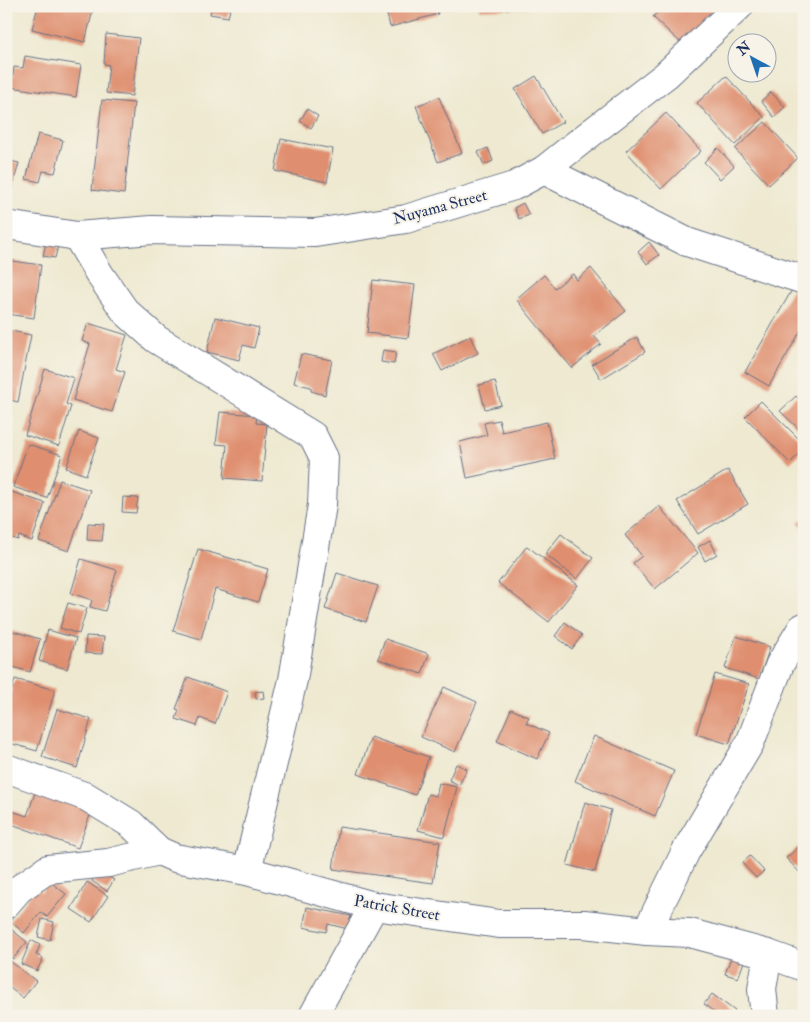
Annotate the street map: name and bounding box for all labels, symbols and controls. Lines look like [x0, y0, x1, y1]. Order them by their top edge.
north arrow [728, 32, 778, 82]
text: N [733, 38, 755, 60]
street label: Nuyama Street [391, 185, 489, 229]
street label: Patrick Street [352, 891, 442, 925]

